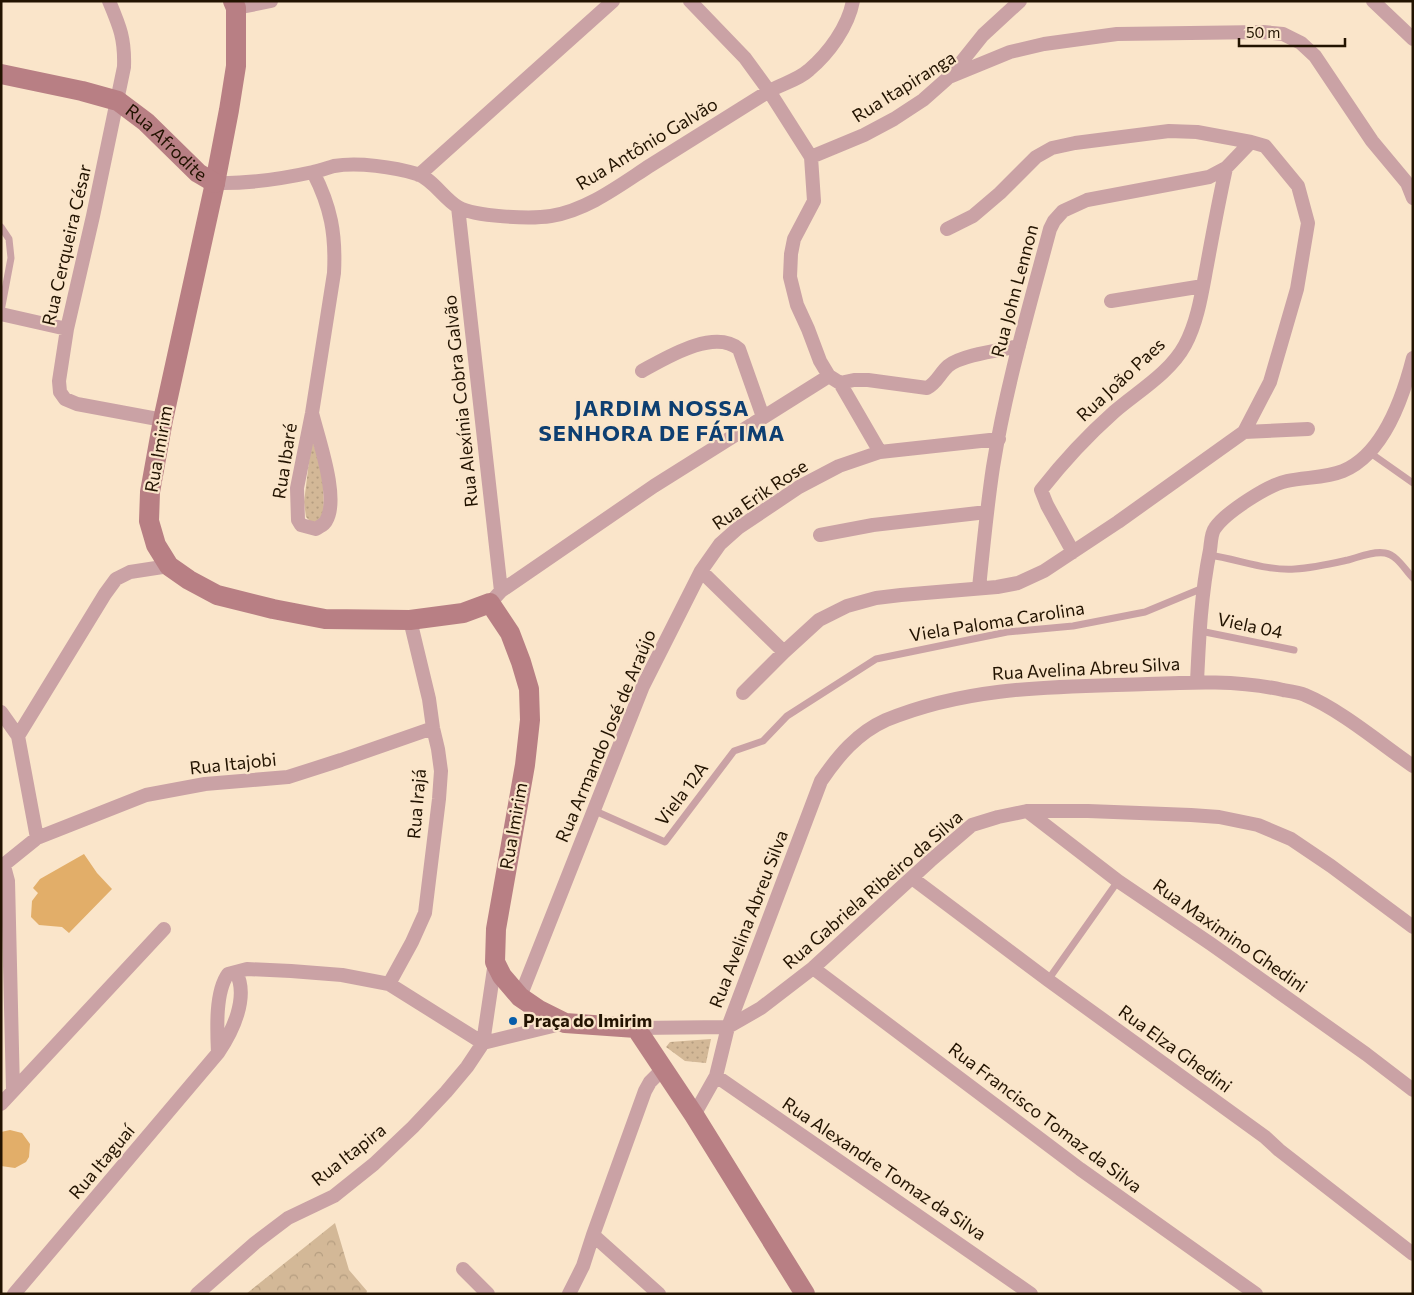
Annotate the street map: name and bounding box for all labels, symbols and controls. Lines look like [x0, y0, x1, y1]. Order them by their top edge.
scale bar [1239, 15, 1345, 47]
text: 50 m [1246, 23, 1280, 41]
street label: Rua Itapiranga [848, 46, 959, 127]
street label: Rua Antônio Galvão [572, 92, 721, 194]
street label: Rua Afrodite [122, 99, 211, 186]
street label: Rua Cerqueira César [37, 162, 95, 328]
street label: Rua John Lennon [986, 222, 1042, 359]
street label: Rua Alexínia Cobra Galvão [438, 294, 482, 508]
street label: Rua João Paes [1072, 333, 1169, 426]
district label: JARDIM NOSSA SENHORA DE FÁTIMA [539, 394, 785, 446]
street label: Rua Imirim [140, 404, 176, 494]
street label: Rua Ibaré [267, 421, 301, 500]
street label: Rua Erik Rose [708, 454, 811, 534]
street label: Viela Paloma Carolina [908, 596, 1086, 646]
street label: Viela 04 [1215, 607, 1285, 643]
street label: Rua Armando José de Araújo [550, 626, 660, 845]
street label: Rua Avelina Abreu Silva [991, 652, 1181, 684]
street label: Rua Itajobi [188, 748, 277, 779]
street label: Viela 12A [650, 757, 712, 830]
street label: Rua Irajá [402, 768, 430, 840]
street label: Rua Imirim [495, 781, 531, 871]
street label: Rua Gabriela Ribeiro da Silva [778, 805, 967, 973]
street label: Rua Avelina Abreu Silva [704, 827, 792, 1011]
street label: Rua Maximino Ghedini [1149, 874, 1312, 997]
street label: Rua Elza Ghedini [1115, 1000, 1237, 1097]
place label: Praça do Imirim [523, 1009, 652, 1031]
marker: Praça do Imirim [507, 1015, 519, 1027]
street label: Rua Francisco Tomaz da Silva [945, 1037, 1147, 1197]
street label: Rua Alexandre Tomaz da Silva [779, 1092, 991, 1245]
street label: Rua Itapira [307, 1118, 390, 1190]
street label: Rua Itaguaí [64, 1119, 140, 1203]

